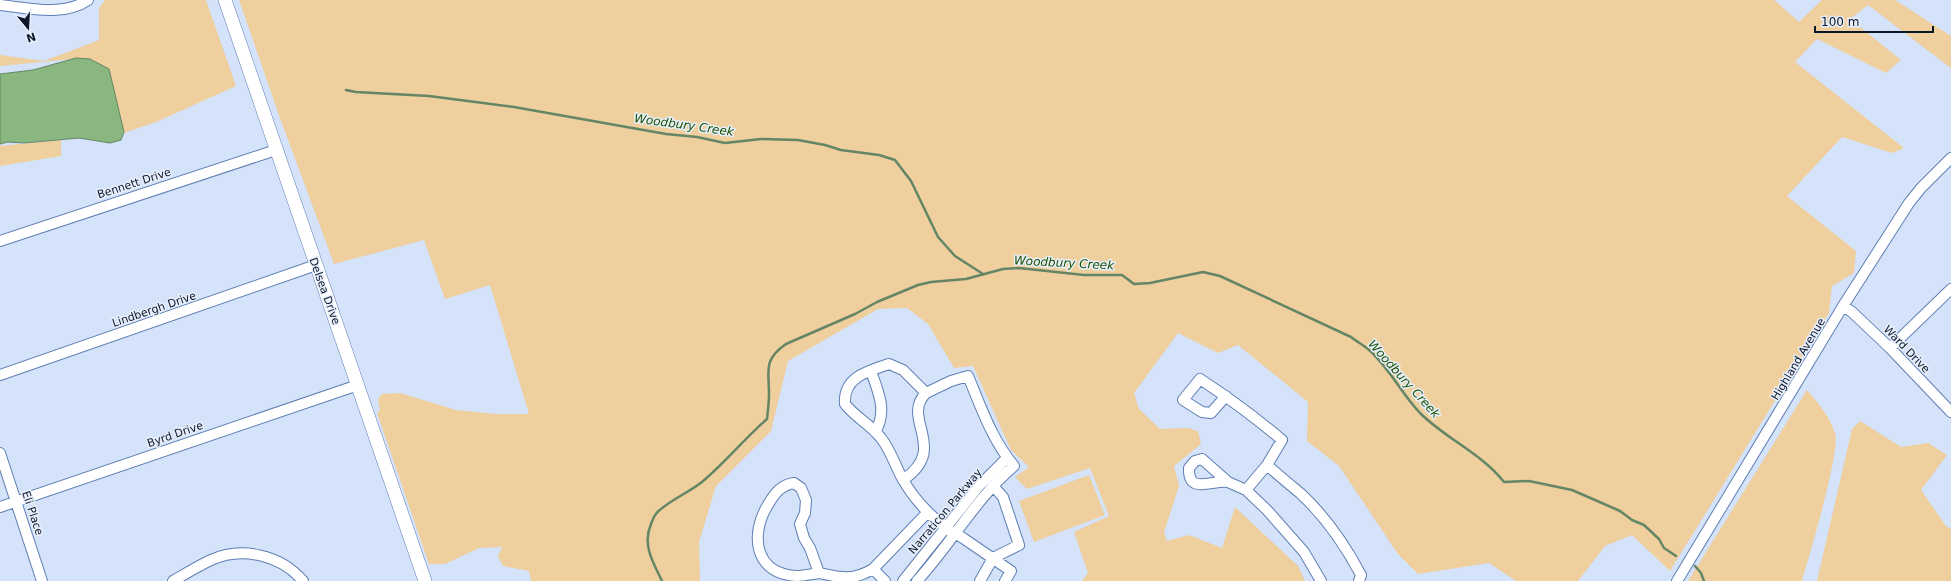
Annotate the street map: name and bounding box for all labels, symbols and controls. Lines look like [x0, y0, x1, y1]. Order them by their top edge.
north arrow [8, 8, 48, 48]
scale bar [1815, 8, 1933, 34]
text: 100 m [1821, 15, 1859, 29]
text: N [25, 29, 37, 45]
water label: Woodbury Creek [633, 111, 736, 139]
street label: Bennett Drive [96, 165, 173, 201]
water label: Woodbury Creek [1014, 253, 1115, 273]
street label: Delsea Drive [306, 256, 343, 327]
street label: Lindbergh Drive [110, 289, 198, 330]
street label: Highland Avenue [1769, 316, 1828, 403]
street label: Ward Drive [1881, 323, 1933, 376]
water label: Woodbury Creek [1365, 337, 1443, 422]
street label: Byrd Drive [146, 419, 205, 450]
street label: Narraticon Parkway [906, 466, 985, 557]
street label: Eli Place [19, 489, 46, 537]

